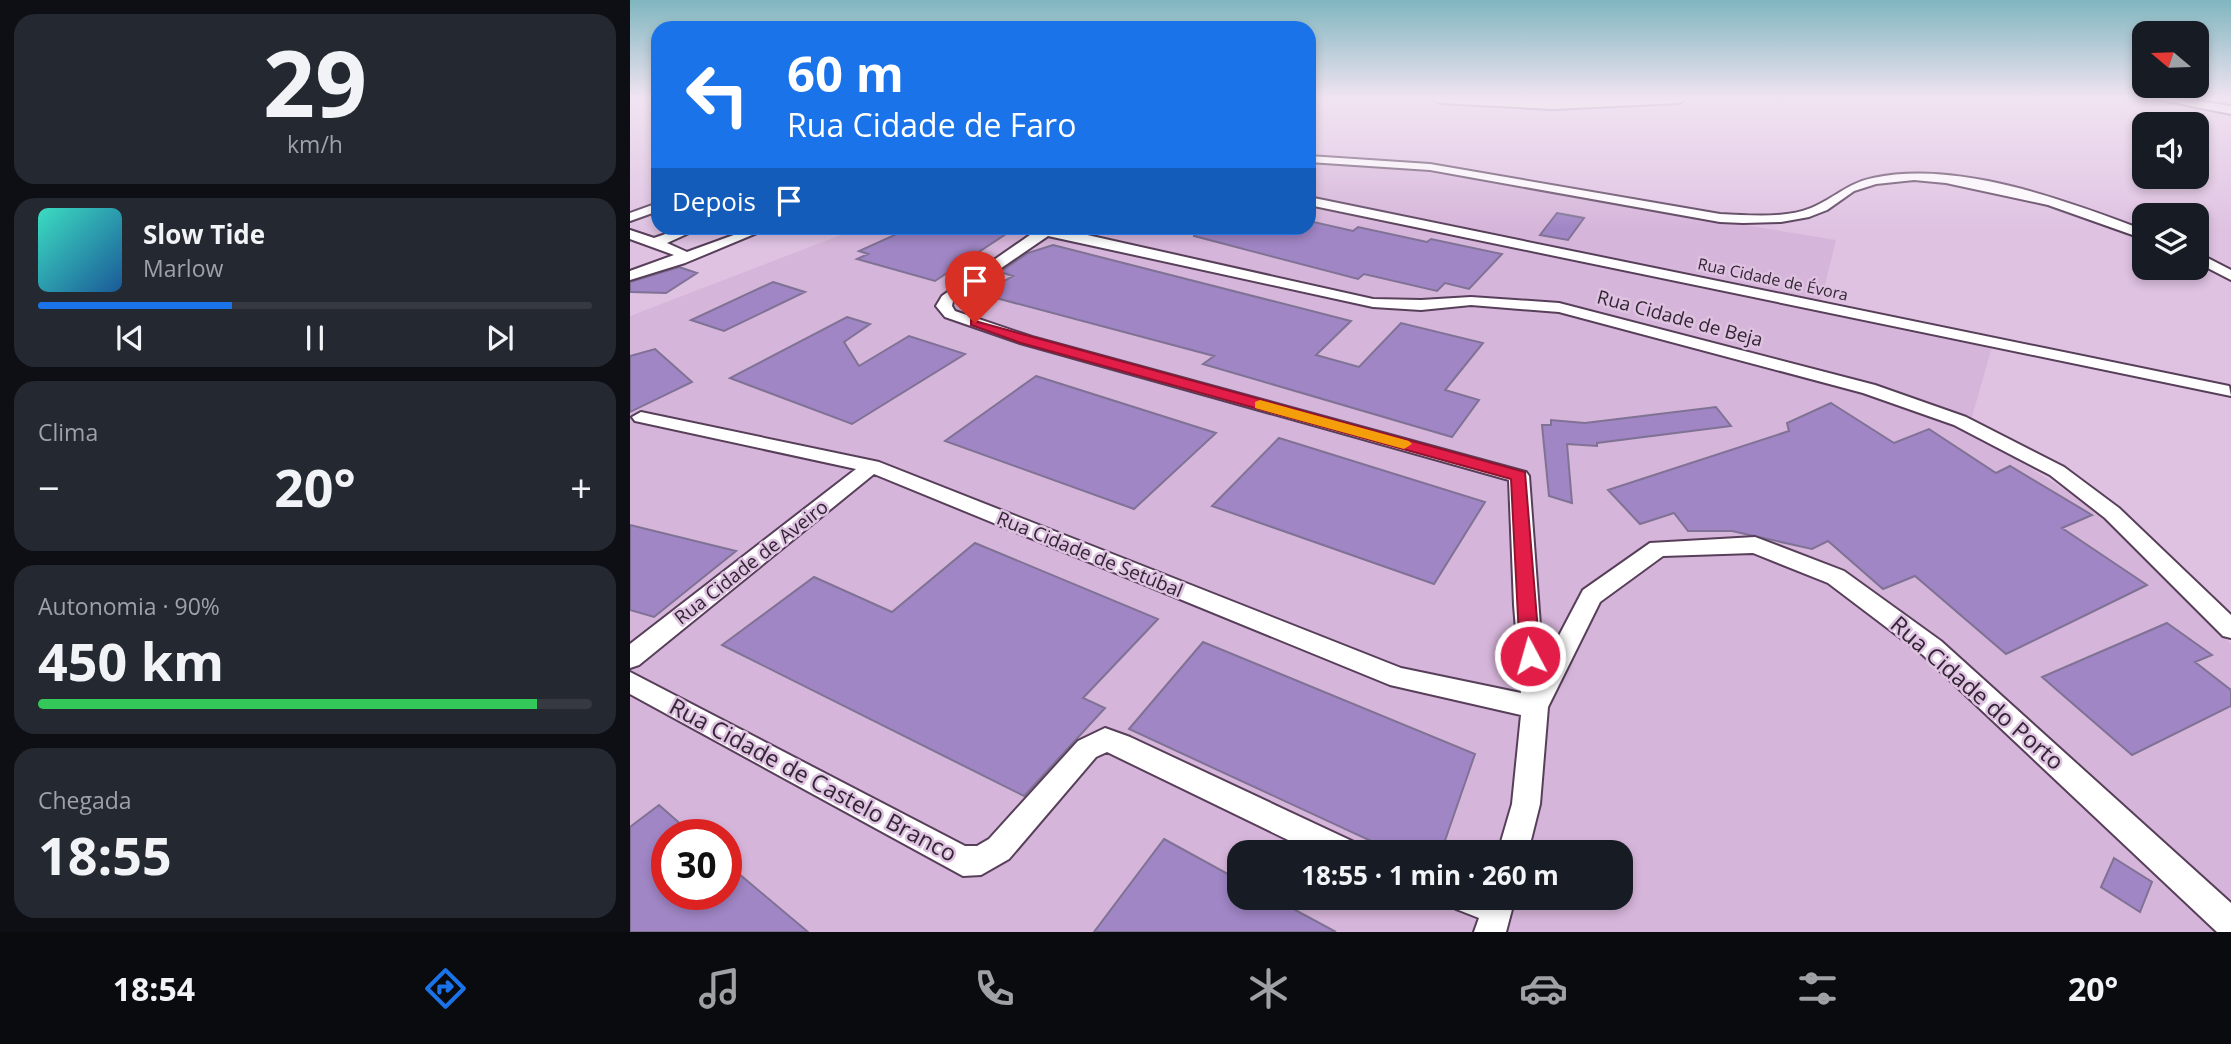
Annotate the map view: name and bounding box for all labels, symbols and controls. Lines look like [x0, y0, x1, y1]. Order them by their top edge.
text: 29 [263, 20, 367, 144]
north arrow [2132, 21, 2208, 98]
map controls [2132, 21, 2209, 280]
text: 60 m [787, 40, 904, 106]
icon: left [672, 49, 763, 140]
text: Rua Cidade de Faro [787, 103, 1076, 146]
button: sound [2132, 112, 2209, 189]
text: km/h [287, 128, 343, 160]
icon: arrive [770, 182, 808, 220]
text: Depois [672, 183, 756, 219]
button: layers [2132, 203, 2209, 280]
text: Slow Tide [143, 216, 265, 252]
pin [945, 251, 1005, 323]
text: Marlow [143, 252, 223, 284]
street label: Rua Cidade de Évora [1696, 252, 1850, 306]
icon: arrive [956, 262, 994, 300]
street label: Rua Cidade de Beja [1594, 283, 1766, 353]
icon: previous [111, 319, 149, 357]
icon: pause [296, 319, 334, 357]
icon: next [481, 319, 519, 357]
text: Clima [38, 416, 98, 448]
text: 20° [274, 451, 356, 522]
text: − [38, 461, 60, 513]
text: + [570, 461, 592, 513]
street label: Rua Cidade de Aveiro [669, 494, 833, 630]
street label: Rua Cidade de Setúbal [993, 505, 1187, 603]
text: Autonomia · 90% [38, 590, 220, 622]
street label: Rua Cidade do Porto [1884, 608, 2071, 777]
position arrow [1493, 619, 1567, 693]
text: 450 km [38, 625, 224, 696]
street label: Rua Cidade de Castelo Branco [664, 690, 963, 869]
text: Chegada [38, 784, 132, 816]
text: 18:55 [38, 819, 172, 890]
speed limit sign: 30 [651, 819, 742, 910]
text: 18:55 · 1 min · 260 m [1301, 857, 1559, 893]
icon: directions [421, 964, 470, 1013]
icon: music [695, 964, 744, 1013]
icon: phone [970, 964, 1019, 1013]
icon: climate [1244, 964, 1293, 1013]
icon: car [1519, 964, 1568, 1013]
icon: filters [1793, 964, 1842, 1013]
text: 18:54 [113, 967, 195, 1010]
text: 20° [2068, 967, 2118, 1010]

